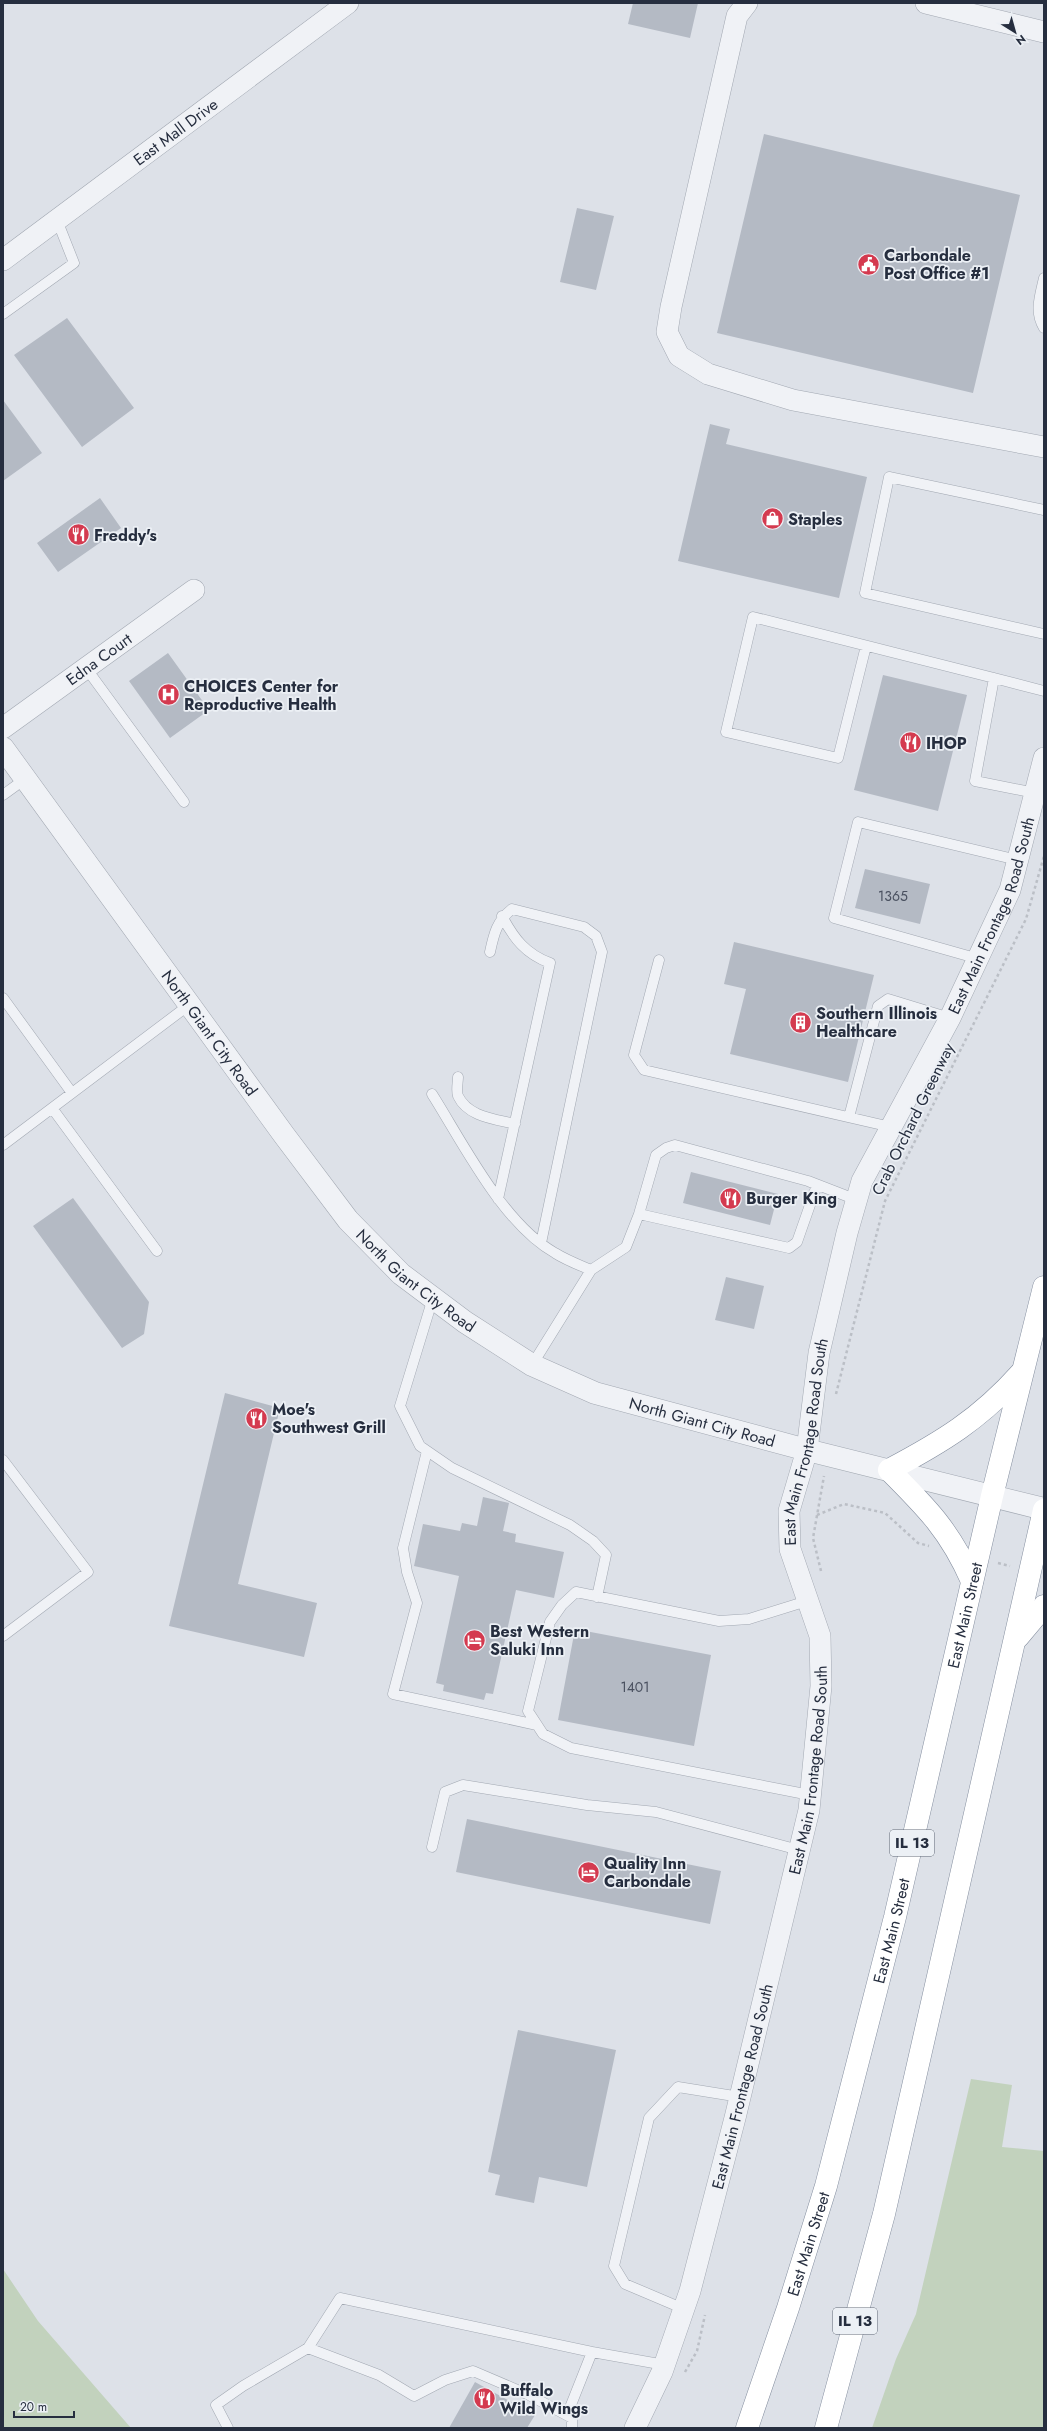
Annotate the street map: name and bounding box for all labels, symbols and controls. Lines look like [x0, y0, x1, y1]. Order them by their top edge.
north arrow [995, 12, 1035, 52]
text: N [1013, 31, 1029, 49]
street label: East Mall Drive [128, 92, 222, 171]
place label: Carbondale Post Office #1 [884, 244, 989, 285]
public building icon: Carbondale Post Office #1 [855, 251, 881, 277]
shop icon: Staples [760, 506, 786, 532]
place label: Staples [788, 508, 842, 531]
restaurant icon: Freddy's [66, 522, 92, 548]
place label: Freddy's [94, 524, 157, 547]
street label: Edna Court [61, 627, 136, 691]
place label: CHOICES Center for Reproductive Health [184, 675, 339, 716]
hospital icon: CHOICES Center for Reproductive Health [156, 682, 182, 708]
restaurant icon: IHOP [898, 730, 924, 756]
place label: IHOP [926, 732, 967, 755]
street label: East Main Frontage Road South [942, 814, 1040, 1018]
house number: 1365 [878, 886, 908, 906]
street label: North Giant City Road [156, 965, 263, 1100]
place label: Southern Illinois Healthcare [816, 1002, 937, 1043]
building icon: Southern Illinois Healthcare [787, 1009, 813, 1035]
street label: Crab Orchard Greenway [866, 1038, 960, 1199]
restaurant icon: Burger King [717, 1185, 743, 1211]
place label: Burger King [746, 1187, 837, 1210]
street label: North Giant City Road [351, 1223, 480, 1338]
street label: East Main Frontage Road South [777, 1336, 834, 1546]
street label: North Giant City Road [627, 1391, 778, 1452]
place label: Moe's Southwest Grill [272, 1398, 386, 1439]
restaurant icon: Moe's Southwest Grill [244, 1405, 270, 1431]
street label: East Main Street [941, 1560, 988, 1670]
place label: Best Western Saluki Inn [490, 1620, 589, 1661]
hotel icon: Best Western Saluki Inn [462, 1627, 488, 1653]
street label: East Main Frontage Road South [782, 1665, 832, 1877]
house number: 1401 [620, 1677, 650, 1697]
road number: IL 13 [890, 1830, 934, 1856]
place label: Quality Inn Carbondale [604, 1852, 691, 1893]
hotel icon: Quality Inn Carbondale [575, 1859, 601, 1885]
street label: East Main Street [867, 1876, 915, 1986]
street label: East Main Frontage Road South [705, 1981, 778, 2192]
street label: East Main Street [781, 2189, 835, 2299]
road number: IL 13 [833, 2308, 877, 2334]
place label: Buffalo Wild Wings [500, 2379, 588, 2420]
restaurant icon: Buffalo Wild Wings [472, 2386, 498, 2412]
scale bar [14, 2393, 74, 2419]
text: 20 m [20, 2398, 47, 2416]

